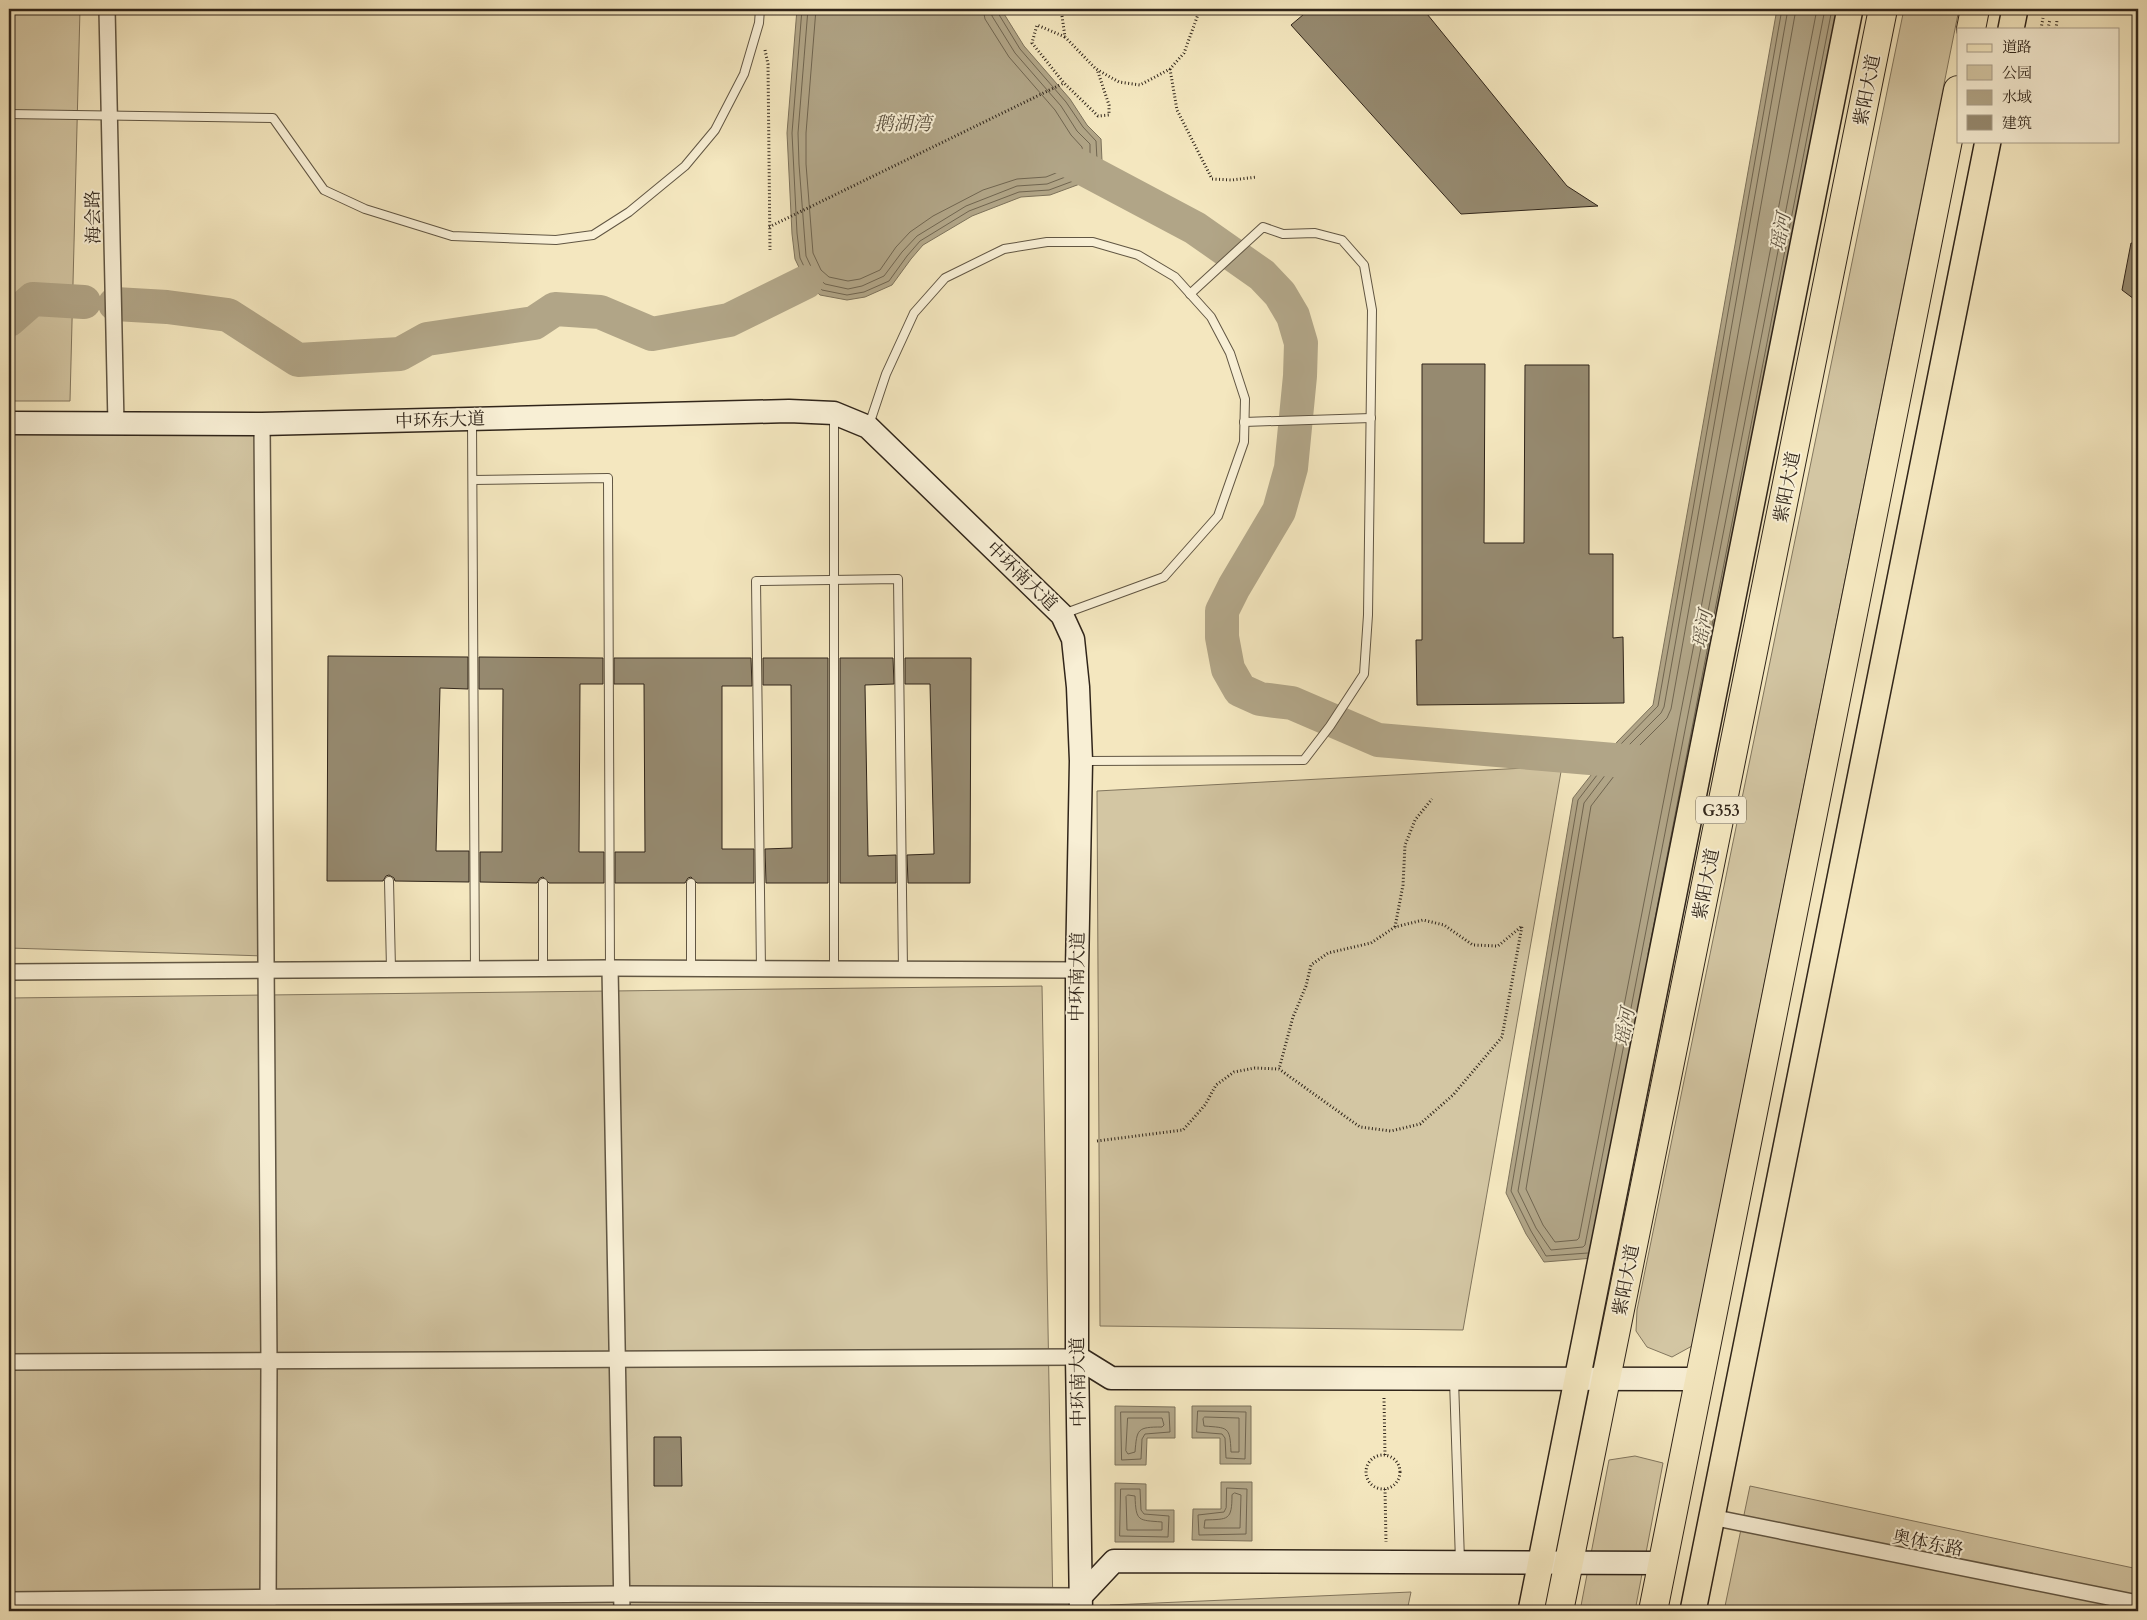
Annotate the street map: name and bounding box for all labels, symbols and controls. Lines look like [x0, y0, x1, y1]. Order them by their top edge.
legend [1957, 28, 2120, 142]
text: 道路 [2002, 37, 2032, 57]
street label: 紫阳大道 [1848, 52, 1887, 128]
text: 公园 [2002, 63, 2032, 83]
text: 水域 [2002, 87, 2032, 107]
water label: 鹅湖湾 [874, 111, 934, 137]
text: 建筑 [2002, 113, 2032, 133]
street label: 海会路 [81, 190, 106, 244]
water label: 瑶河 [1765, 208, 1798, 253]
street label: 中环东大道 [395, 406, 485, 435]
street label: 紫阳大道 [1768, 449, 1807, 525]
street label: 中环南大道 [981, 536, 1063, 617]
water label: 瑶河 [1687, 605, 1720, 650]
road number: G353 [1696, 796, 1746, 824]
street label: 紫阳大道 [1687, 846, 1726, 922]
street label: 中环南大道 [1064, 932, 1091, 1022]
water label: 瑶河 [1609, 1003, 1642, 1048]
street label: 紫阳大道 [1607, 1242, 1646, 1318]
street label: 中环南大道 [1065, 1337, 1092, 1427]
street label: 奥体东路 [1890, 1524, 1966, 1563]

